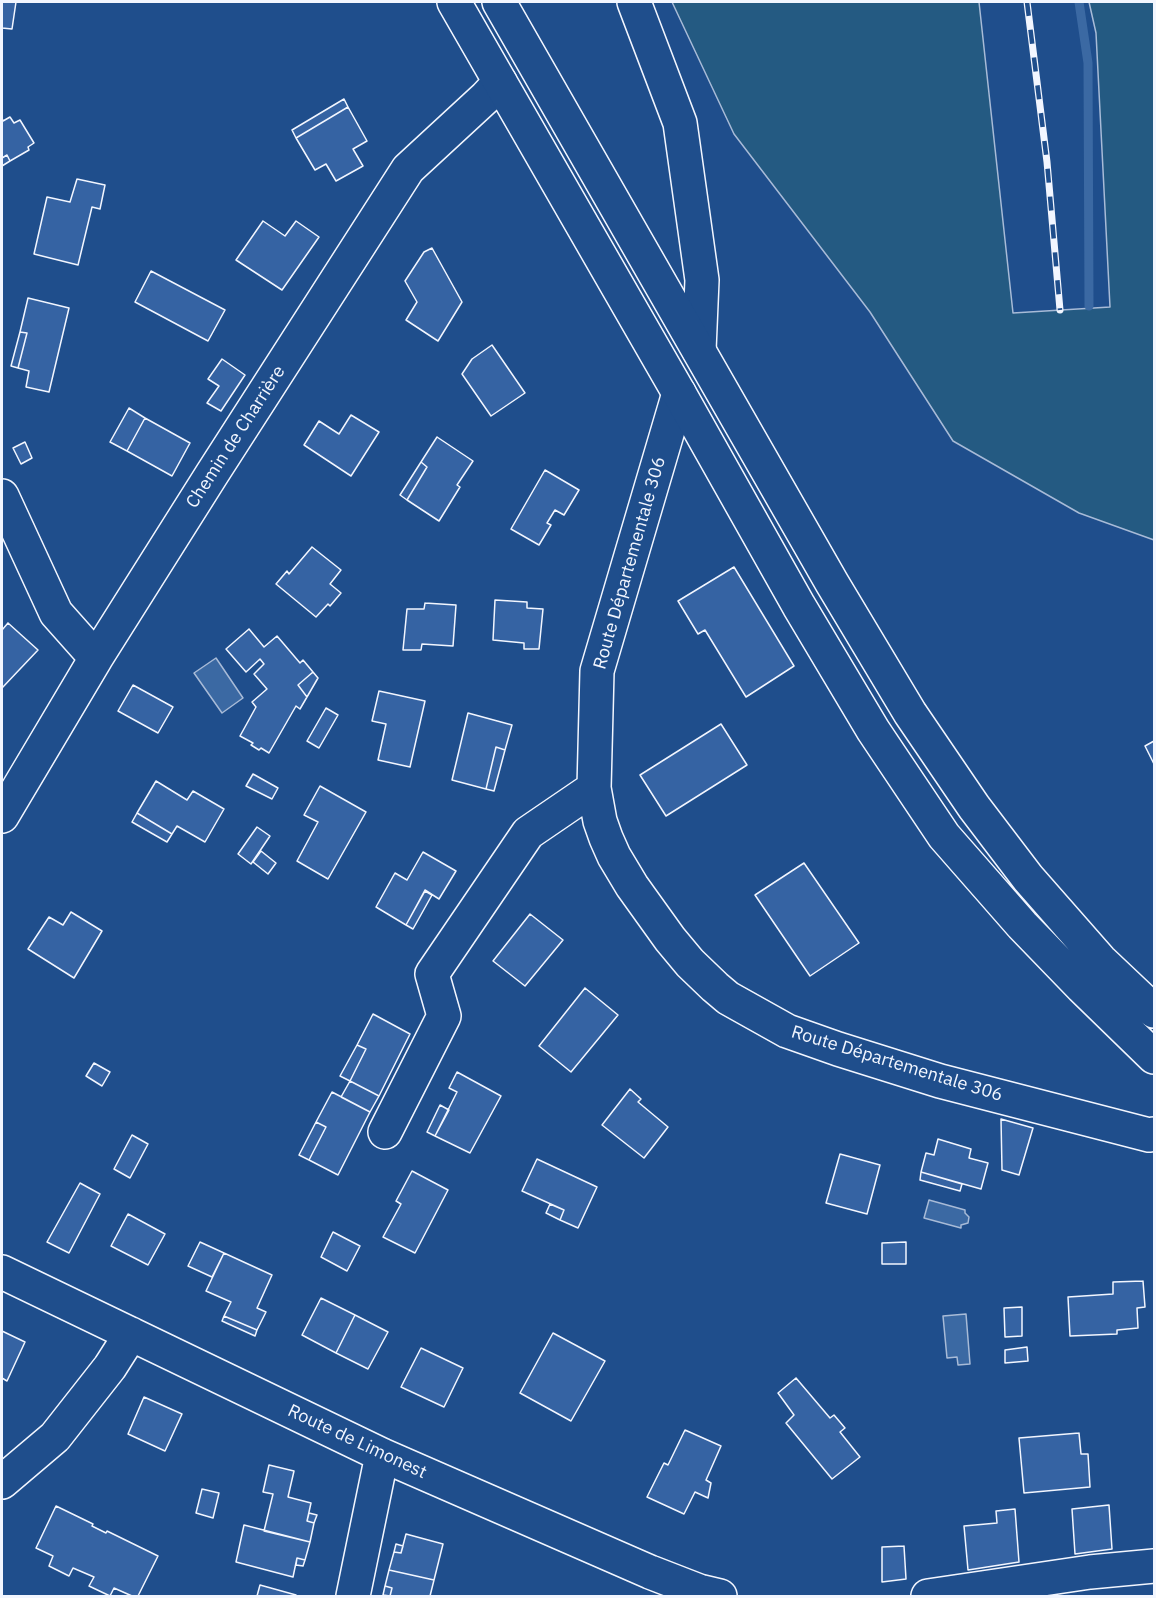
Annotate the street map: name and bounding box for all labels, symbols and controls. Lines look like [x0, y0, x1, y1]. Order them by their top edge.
street label: Chemin de Charrière [182, 362, 290, 512]
street label: Route Départementale 306 [589, 454, 671, 672]
street label: Route Départementale 306 [789, 1022, 1005, 1106]
street label: Route de Limonest [284, 1400, 430, 1484]

